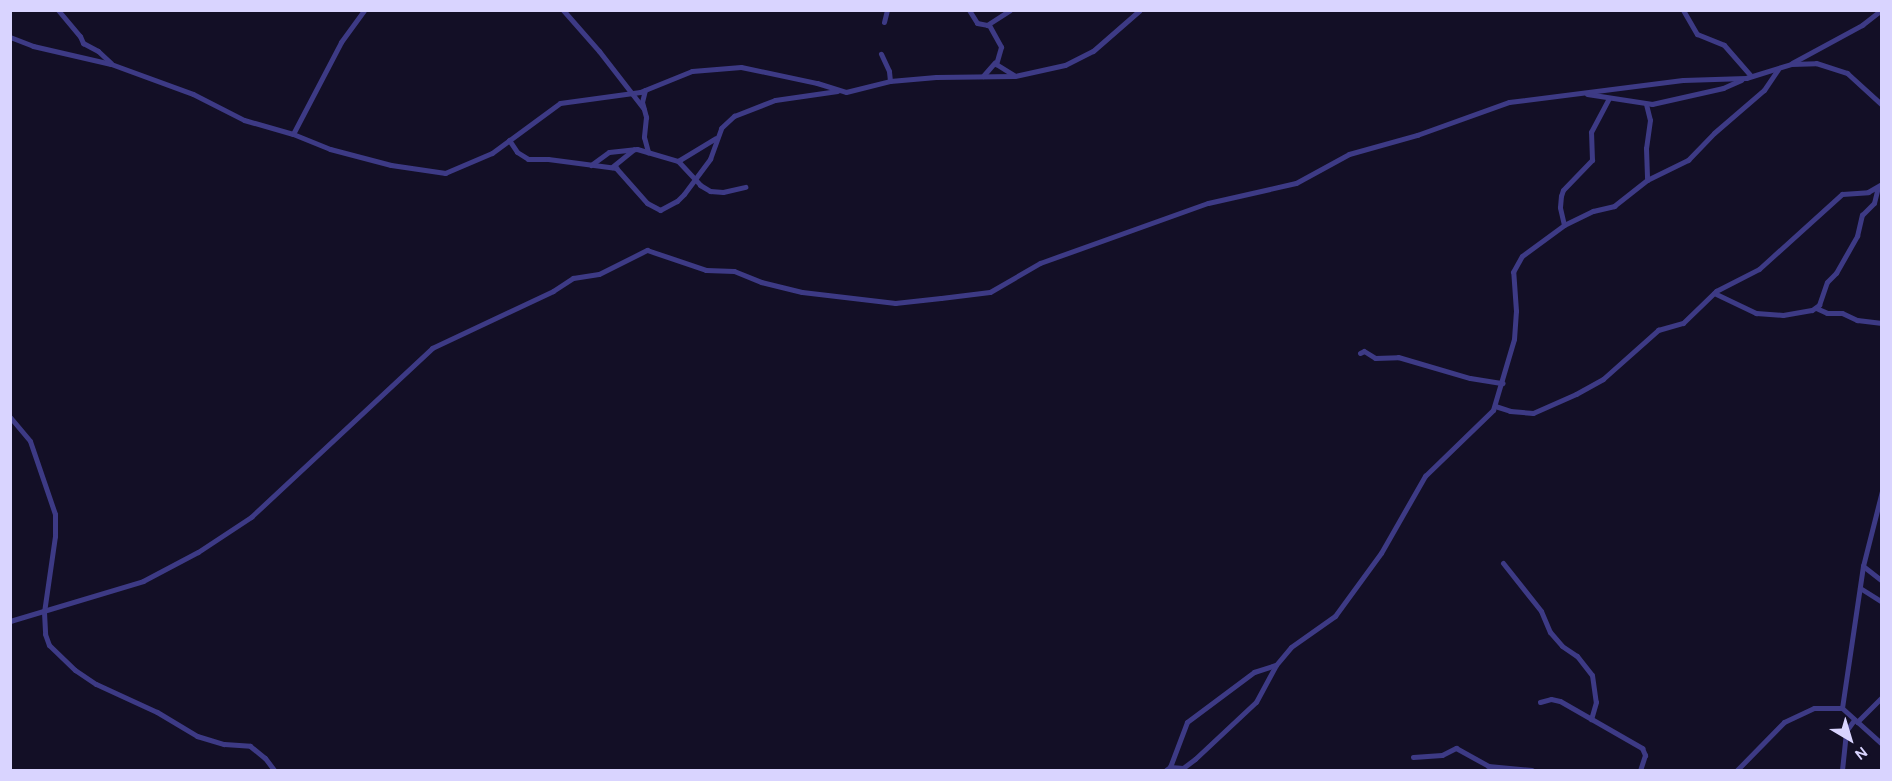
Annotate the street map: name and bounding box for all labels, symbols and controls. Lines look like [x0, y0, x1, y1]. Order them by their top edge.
north arrow [1820, 709, 1880, 769]
text: N [1851, 743, 1872, 765]

